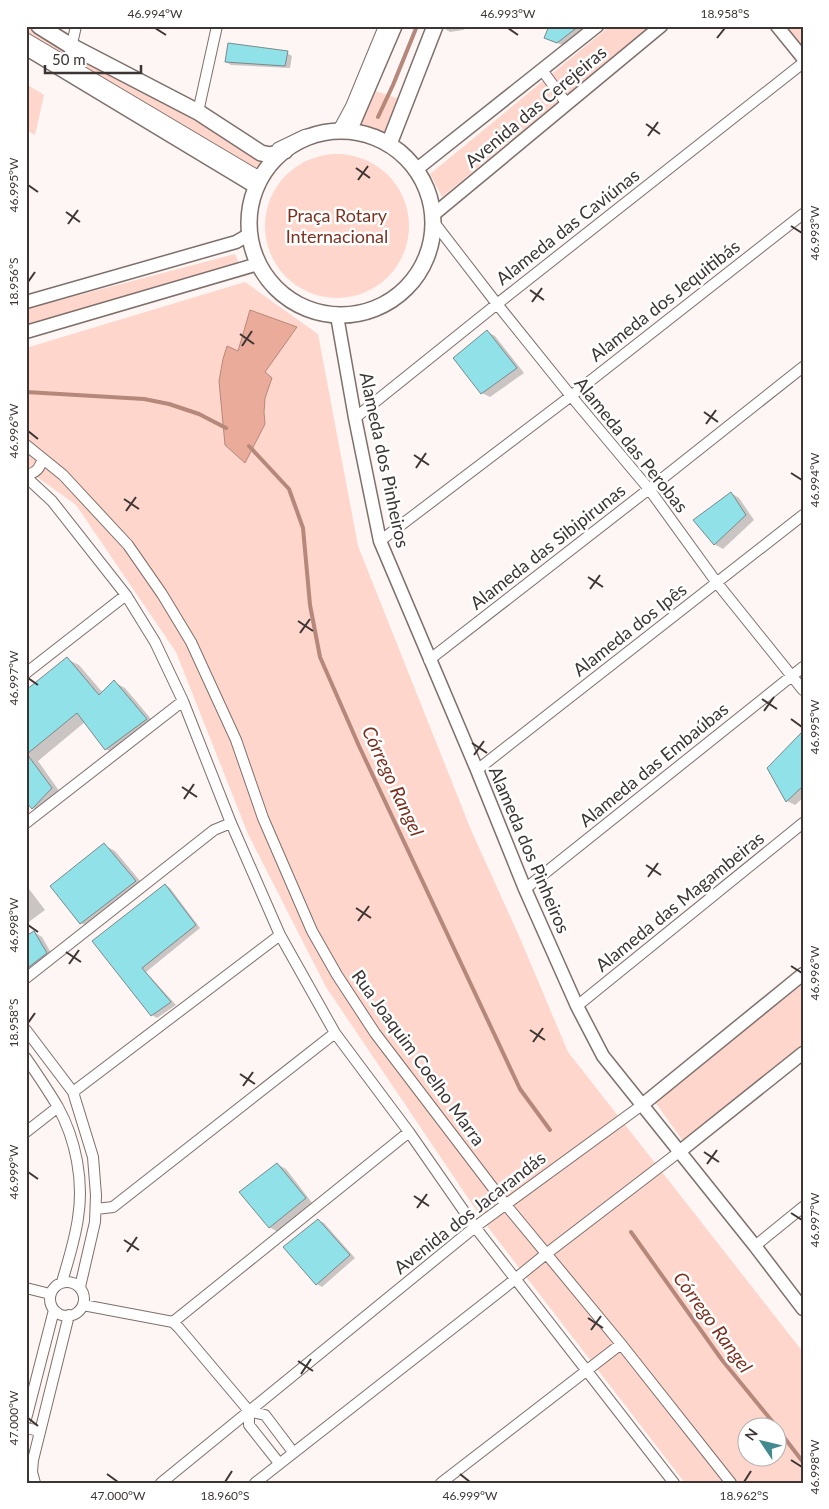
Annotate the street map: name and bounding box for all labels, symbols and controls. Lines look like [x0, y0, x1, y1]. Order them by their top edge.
text: 46.994°W [127, 6, 183, 21]
text: 46.993°W [480, 6, 536, 21]
text: 18.958°S [700, 6, 750, 21]
street label: Avenida das Cerejeiras [460, 41, 611, 172]
scale bar [45, 42, 141, 74]
text: 50 m [52, 50, 86, 68]
text: 46.995°W [6, 157, 21, 213]
street label: Alameda das Caviúnas [491, 163, 644, 289]
park label: Praça Rotary Internacional [286, 204, 388, 247]
text: 46.993°W [807, 205, 822, 261]
street label: Alameda dos Jequitibás [585, 235, 744, 366]
text: 18.956°S [6, 257, 21, 307]
street label: Alameda dos Pinheiros [356, 370, 414, 550]
street label: Alameda das Perobas [570, 372, 693, 517]
text: 46.996°W [6, 403, 21, 459]
text: 46.994°W [807, 452, 822, 508]
street label: Alameda das Sibipirunas [465, 479, 630, 614]
street label: Alameda dos Ipês [568, 578, 691, 680]
text: 46.997°W [6, 650, 21, 706]
street label: Alameda das Embaúbas [574, 697, 733, 831]
text: 46.995°W [807, 699, 822, 755]
water label: Córrego Rangel [358, 722, 429, 840]
street label: Alameda dos Pinheiros [485, 763, 575, 937]
street label: Alameda das Magambeiras [591, 826, 768, 976]
text: 46.998°W [6, 897, 21, 953]
text: 46.996°W [807, 945, 822, 1001]
street label: Rua Joaquim Coelho Marra [348, 965, 490, 1150]
text: 18.958°S [6, 998, 21, 1048]
text: 46.999°W [6, 1144, 21, 1200]
street label: Avenida dos Jacarandás [389, 1146, 550, 1278]
text: 46.997°W [807, 1192, 822, 1248]
water label: Córrego Rangel [669, 1267, 758, 1377]
text: 47.000°W [6, 1390, 21, 1446]
north arrow [736, 1416, 786, 1466]
text: N [741, 1425, 761, 1444]
text: 46.998°W [807, 1439, 822, 1495]
text: 47.000°W [90, 1488, 146, 1503]
text: 18.960°S [200, 1488, 250, 1503]
text: 46.999°W [442, 1488, 498, 1503]
text: 18.962°S [719, 1488, 769, 1503]

